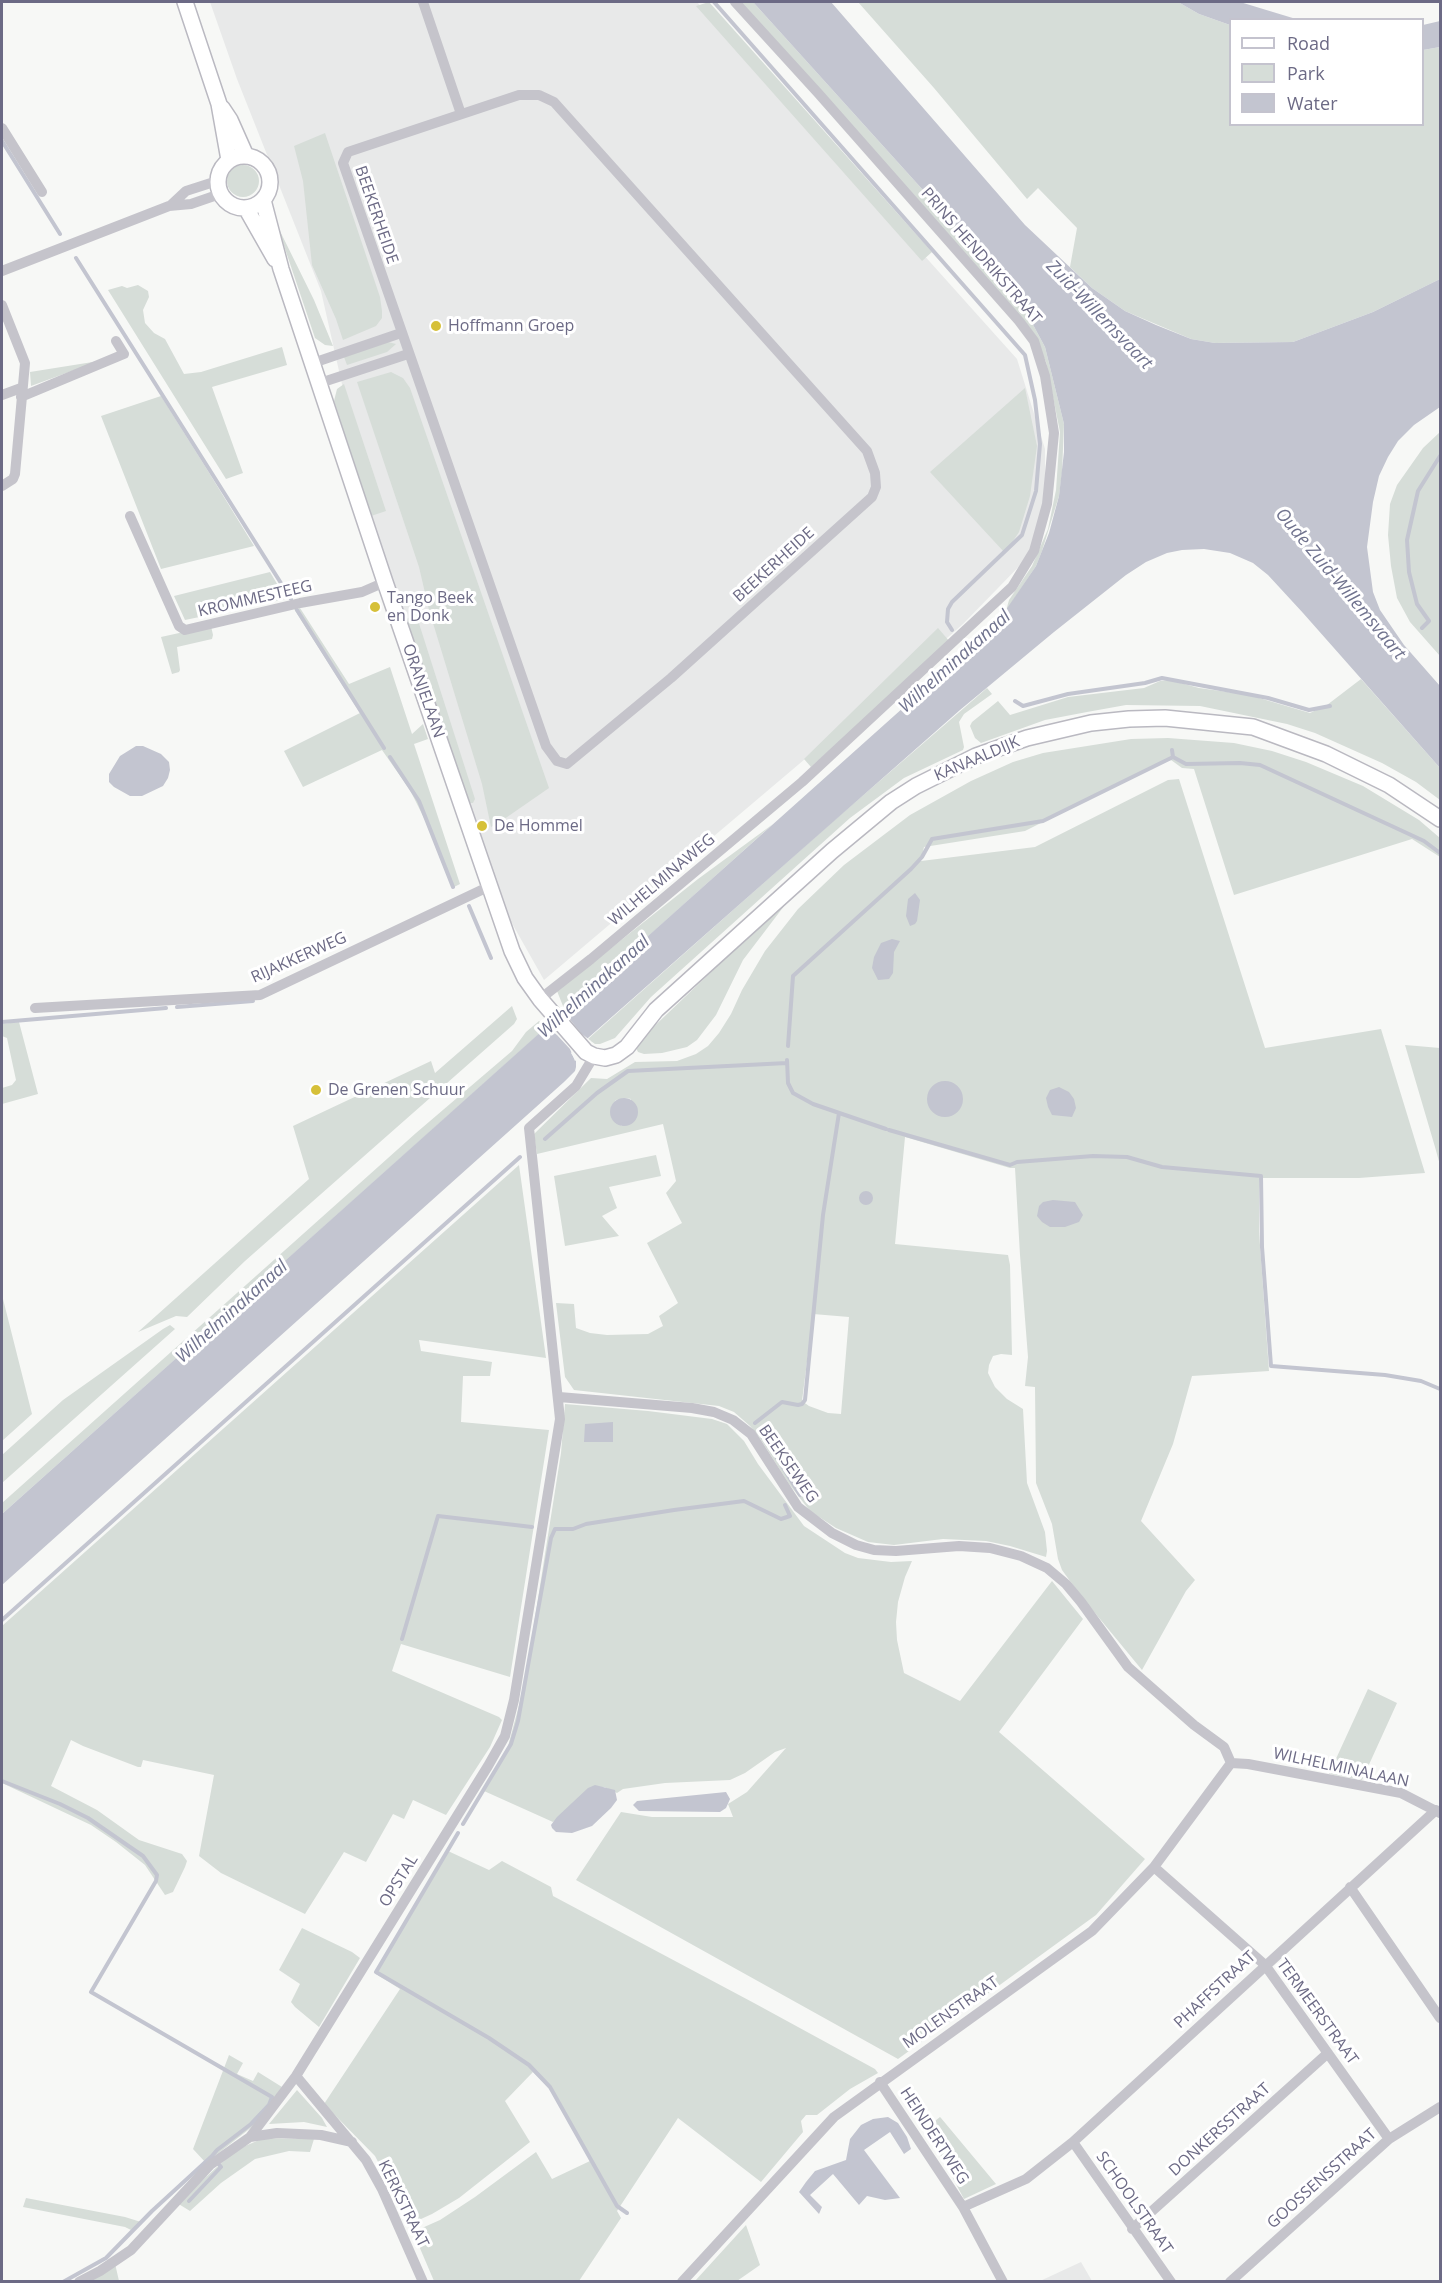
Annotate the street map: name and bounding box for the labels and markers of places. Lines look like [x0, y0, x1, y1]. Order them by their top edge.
place label: Hoffmann Groep [448, 316, 574, 336]
marker: Hoffmann Groep [429, 319, 443, 333]
place label: Tango Beek en Donk [387, 588, 474, 626]
marker: Tango Beek en Donk [368, 600, 382, 614]
place label: De Hommel [494, 816, 583, 836]
marker: De Hommel [475, 819, 489, 833]
place label: De Grenen Schuur [328, 1080, 465, 1100]
marker: De Grenen Schuur [309, 1083, 323, 1097]

